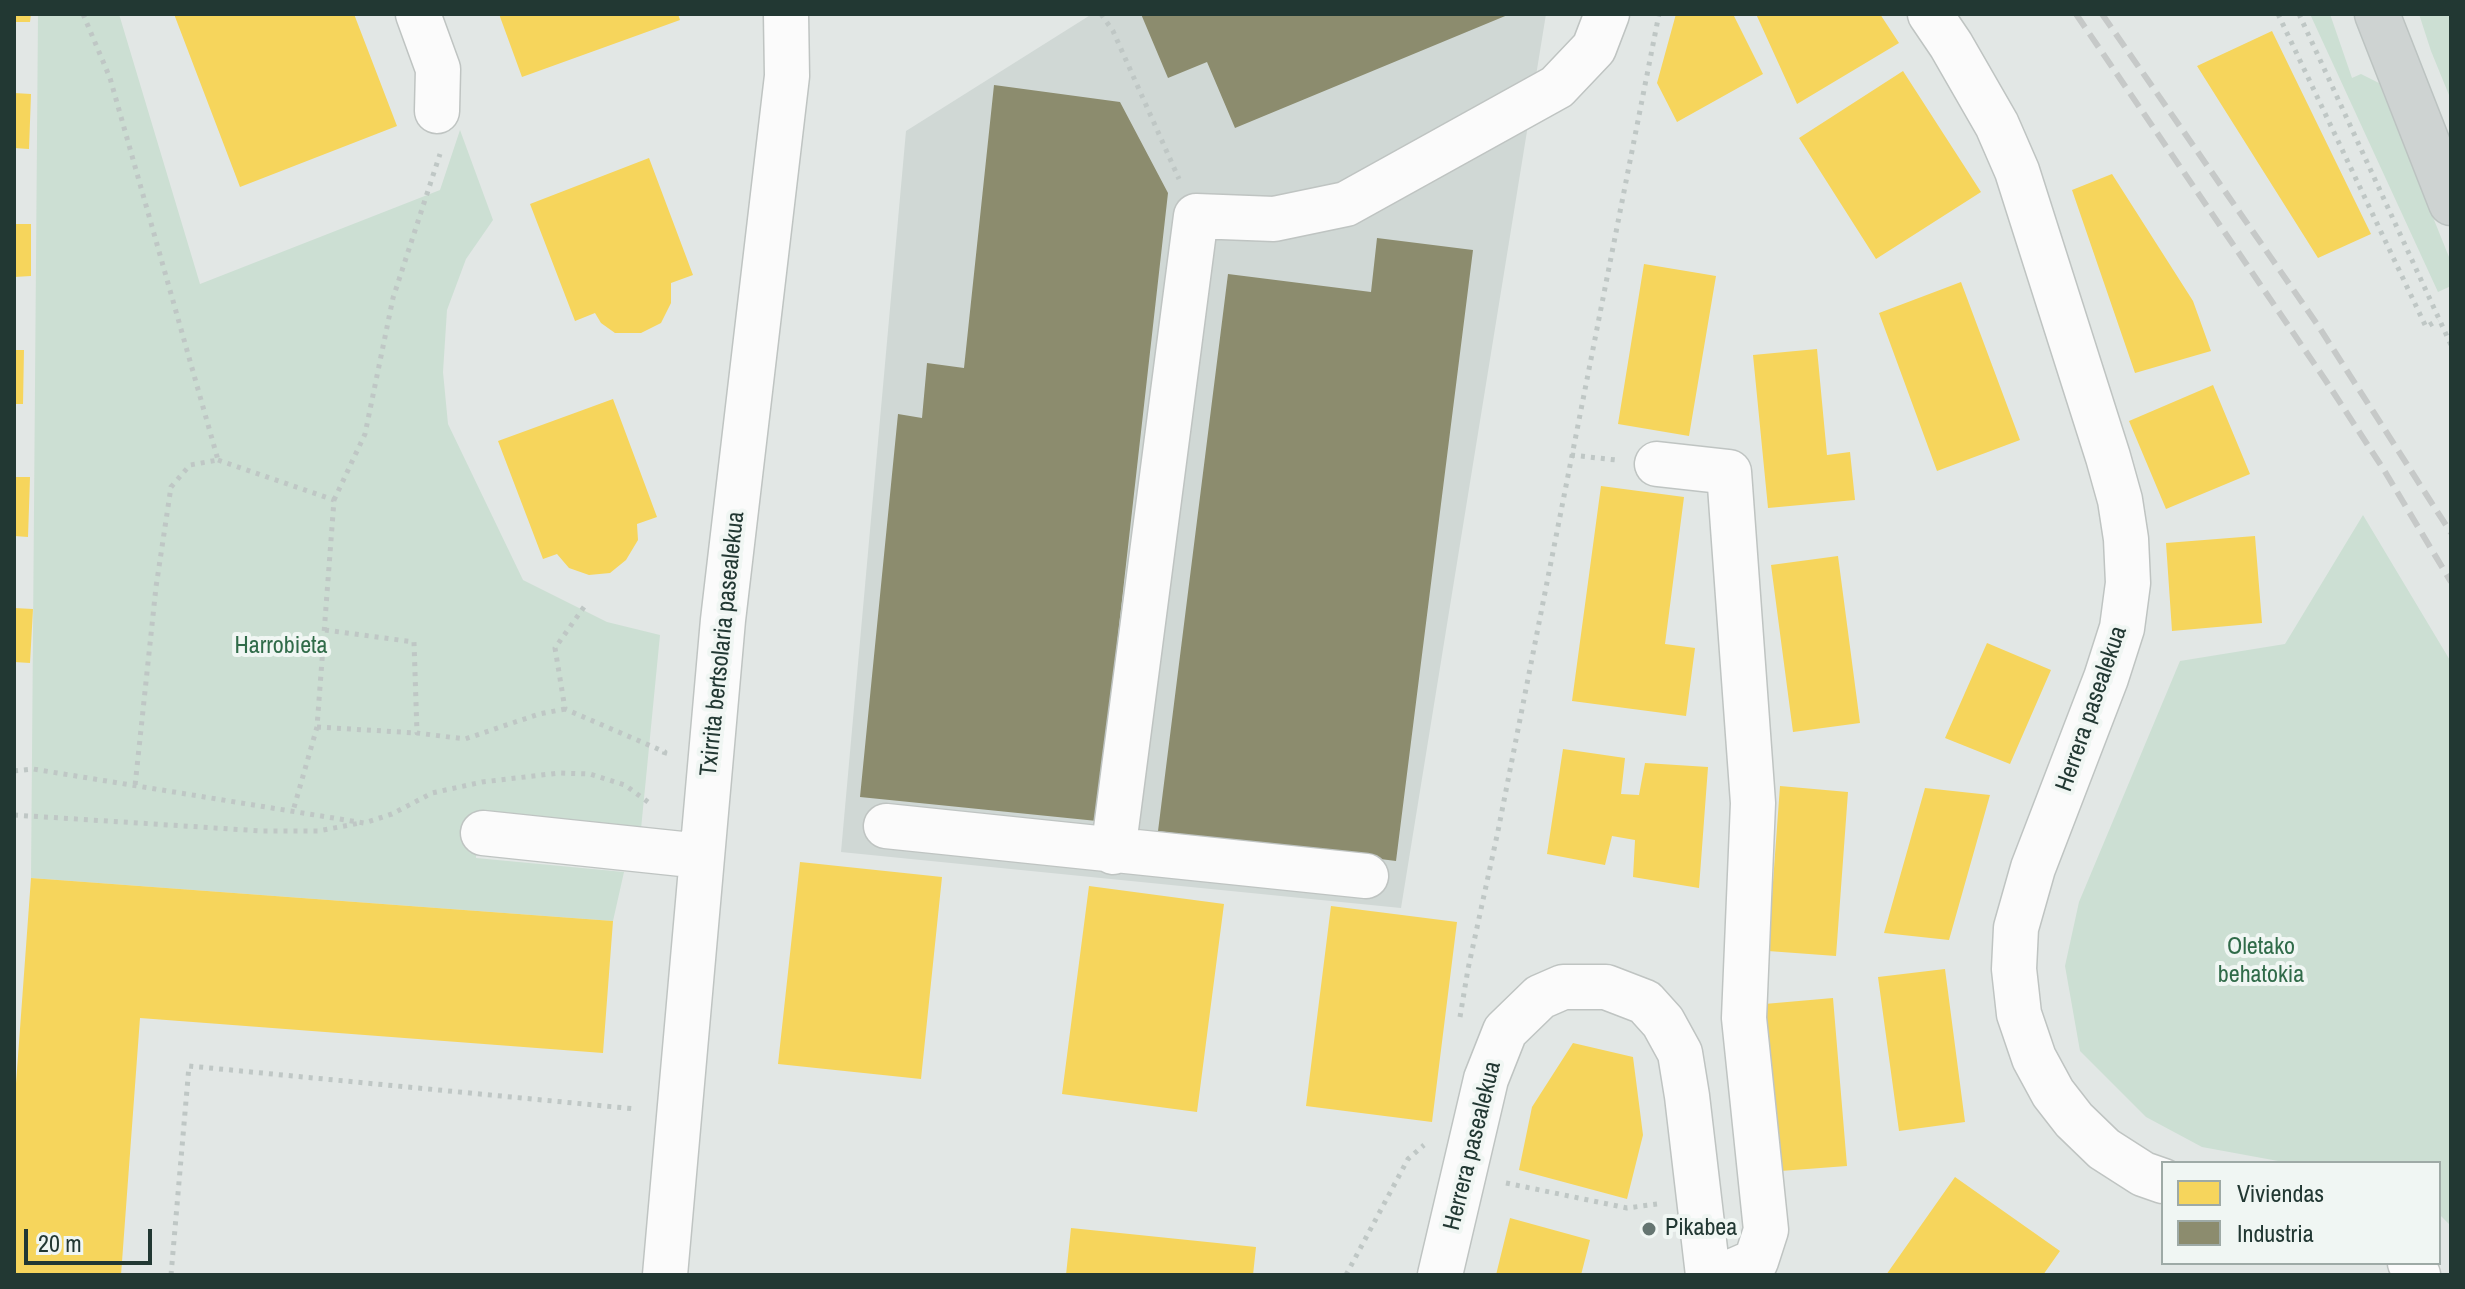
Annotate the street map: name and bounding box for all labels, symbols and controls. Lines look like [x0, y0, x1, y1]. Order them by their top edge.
street label: Txirrita bertsolaria pasealekua [695, 510, 751, 778]
street label: Herrera pasealekua [2050, 623, 2134, 795]
park label: Harrobieta [235, 633, 327, 661]
park label: Oletako behatokia [2218, 934, 2304, 990]
street label: Herrera pasealekua [1438, 1059, 1508, 1233]
legend [2161, 1161, 2441, 1265]
text: Viviendas [2237, 1177, 2324, 1209]
scale bar [28, 1213, 156, 1263]
place label: Pikabea [1665, 1215, 1737, 1243]
text: Industria [2237, 1217, 2314, 1249]
marker: Pikabea [1640, 1220, 1658, 1238]
text: 20 m [38, 1227, 82, 1259]

